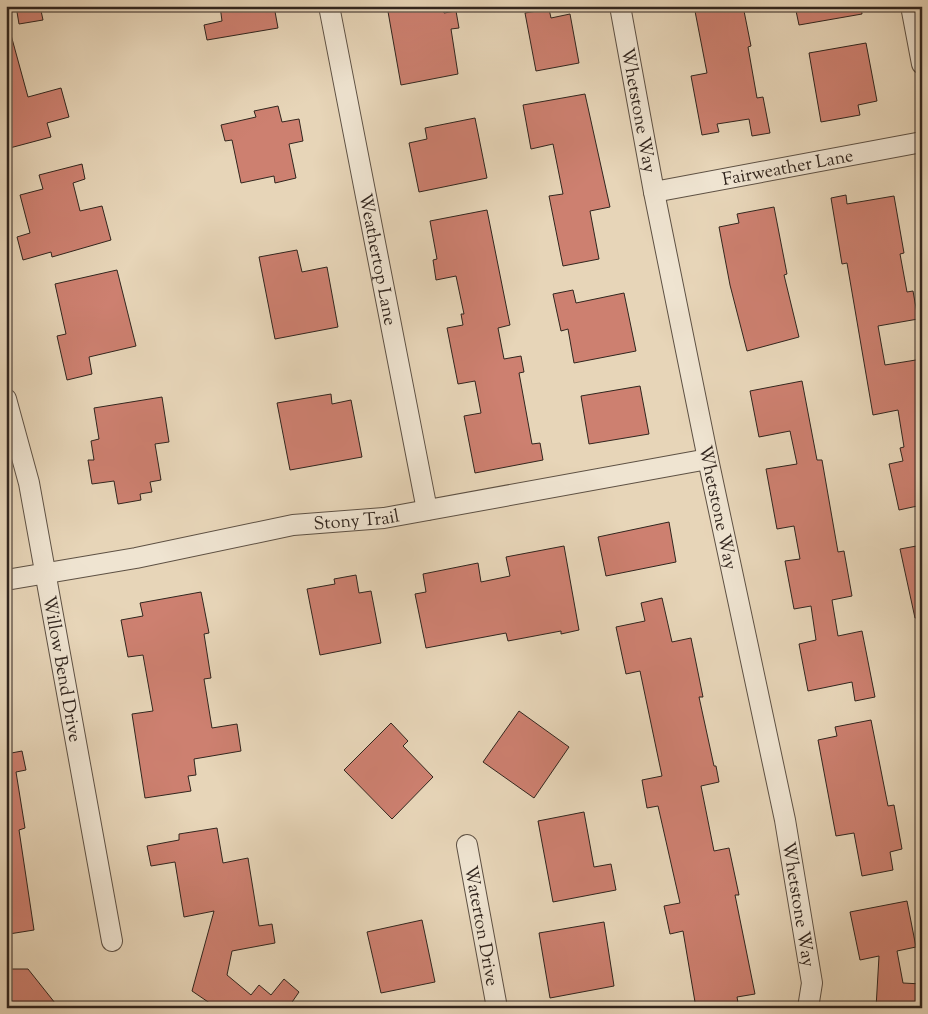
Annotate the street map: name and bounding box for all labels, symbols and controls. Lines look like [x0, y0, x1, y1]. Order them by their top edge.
street label: Whetstone Way [613, 46, 661, 175]
street label: Fairweather Lane [720, 144, 856, 194]
street label: Weathertop Lane [351, 191, 402, 328]
street label: Whetstone Way [691, 443, 742, 572]
street label: Stony Trail [313, 504, 402, 538]
street label: Willow Bend Drive [35, 594, 87, 744]
street label: Whetstone Way [774, 840, 820, 969]
street label: Waterton Drive [456, 864, 504, 988]

